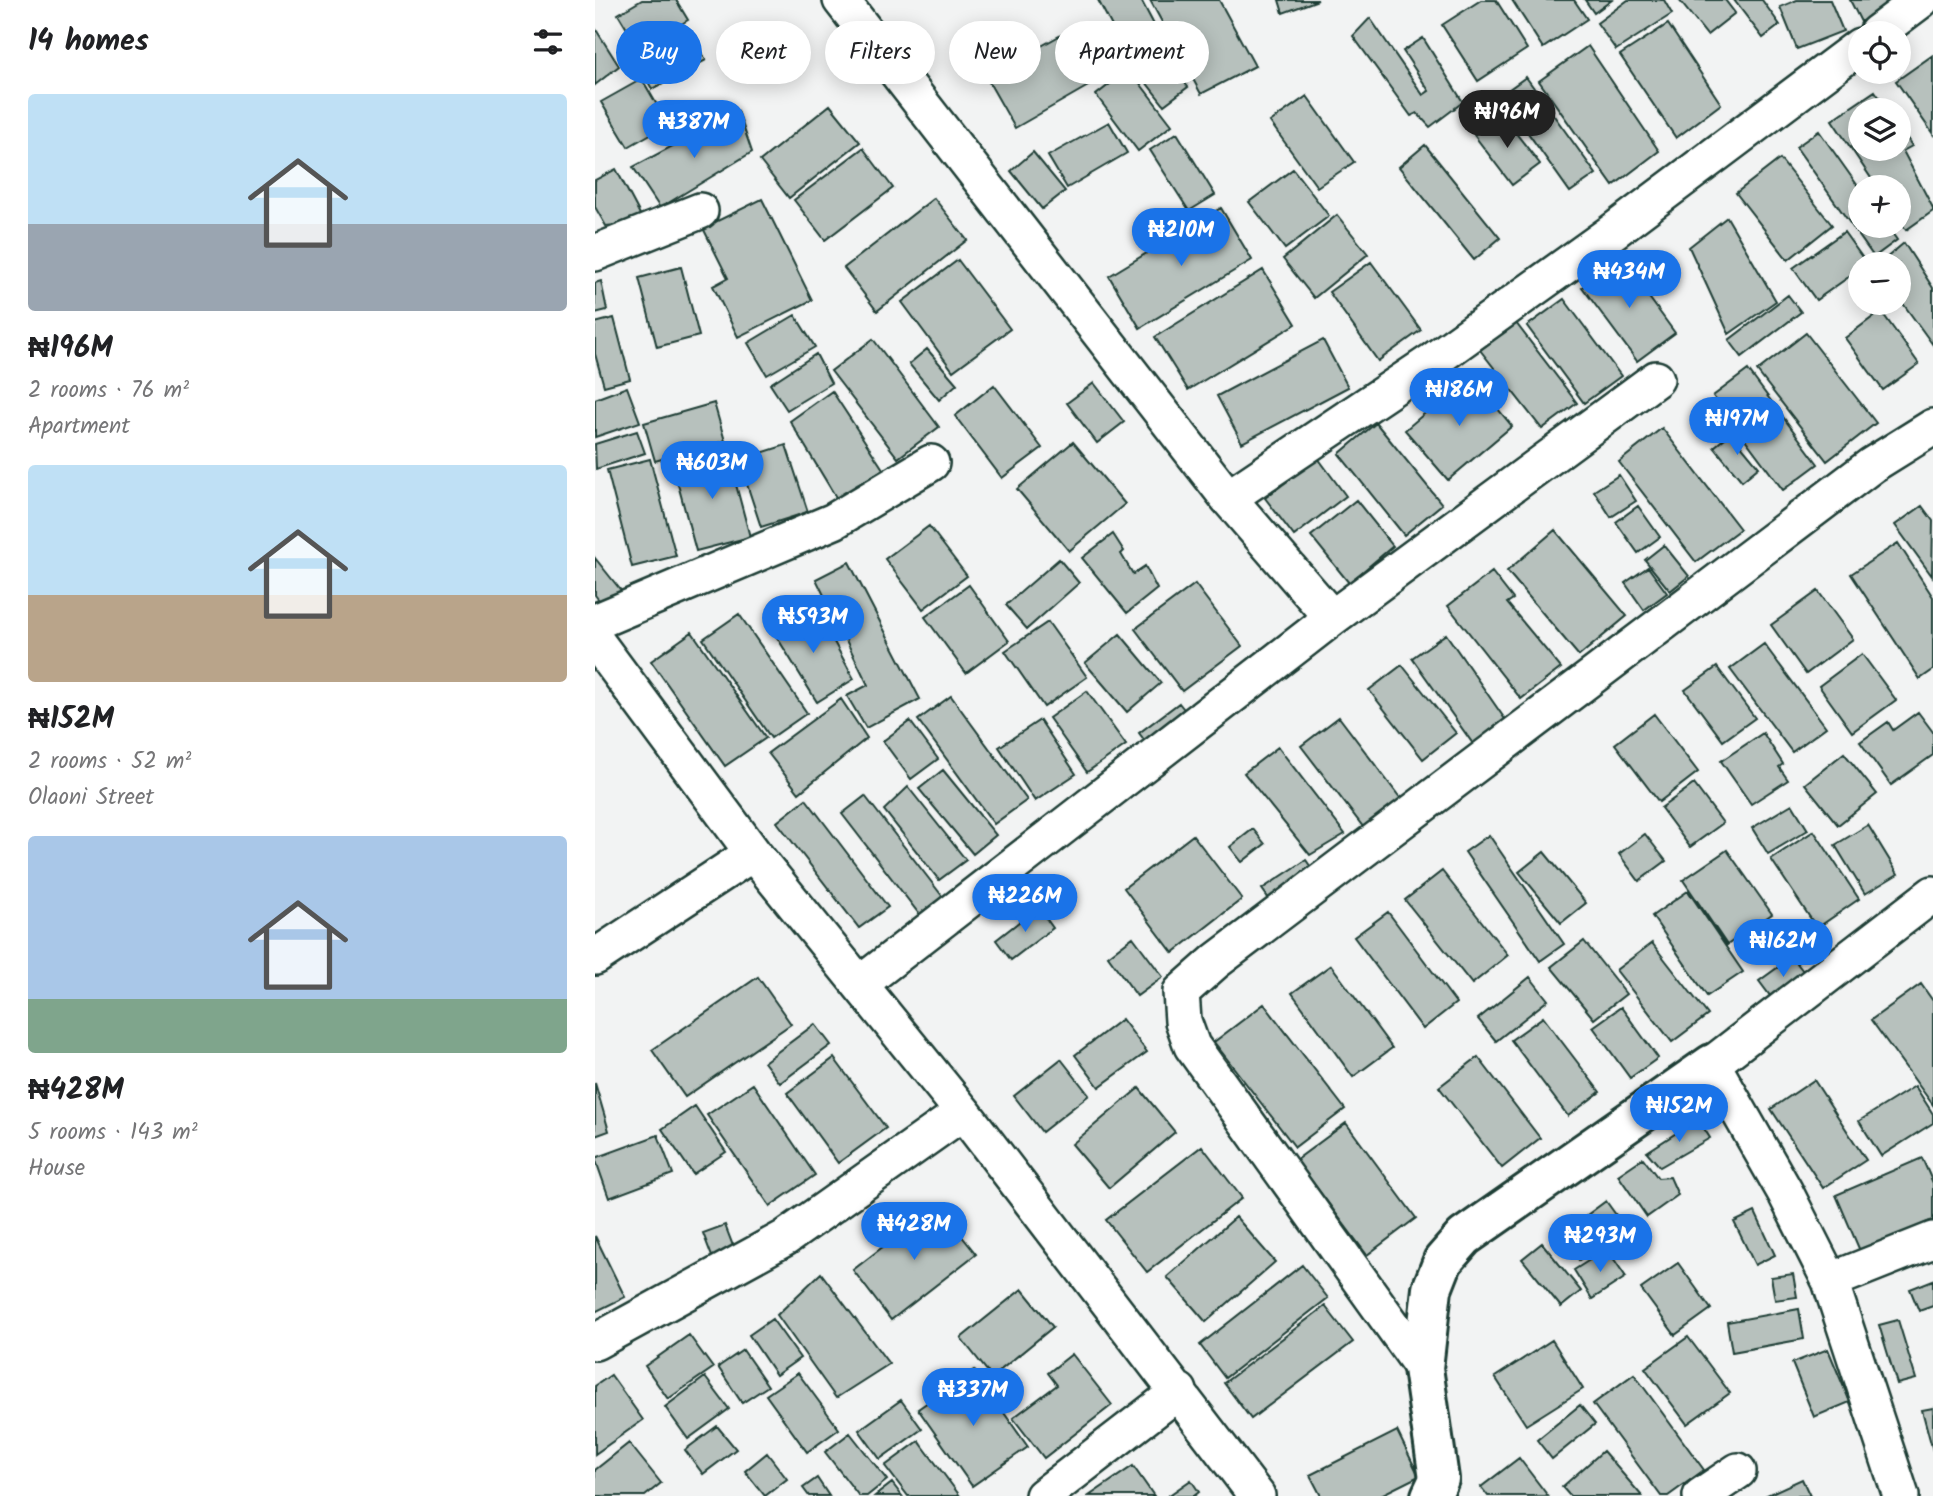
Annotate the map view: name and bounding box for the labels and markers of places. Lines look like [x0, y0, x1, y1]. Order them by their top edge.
pin: ₦196M [1458, 90, 1556, 150]
pin: ₦387M [645, 100, 743, 160]
pin: ₦210M [1132, 208, 1230, 268]
pin: ₦434M [1580, 250, 1678, 310]
pin: ₦186M [1410, 368, 1508, 428]
pin: ₦197M [1688, 398, 1786, 457]
pin: ₦603M [663, 442, 761, 501]
pin: ₦593M [764, 596, 862, 655]
pin: ₦226M [976, 874, 1074, 934]
pin: ₦162M [1734, 920, 1832, 979]
pin: ₦152M [1630, 1084, 1728, 1144]
pin: ₦428M [865, 1202, 963, 1262]
pin: ₦293M [1551, 1214, 1649, 1274]
pin: ₦337M [924, 1368, 1022, 1428]

